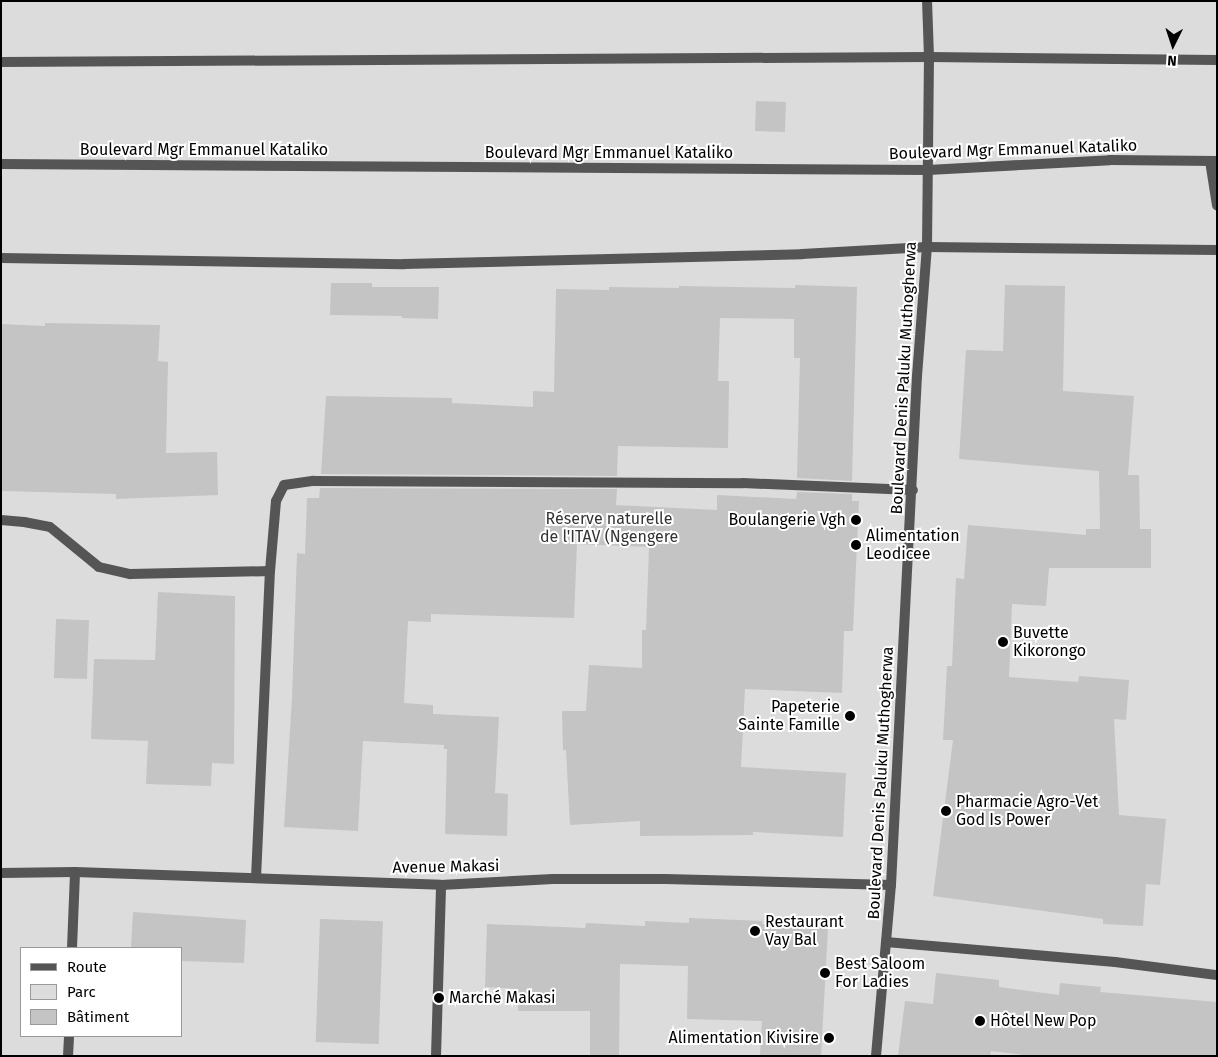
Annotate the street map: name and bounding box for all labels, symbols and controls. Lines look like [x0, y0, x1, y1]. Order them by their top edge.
north arrow [1148, 20, 1198, 70]
text: N [1167, 52, 1177, 69]
street label: Boulevard Mgr Emmanuel Kataliko [889, 136, 1137, 164]
street label: Boulevard Mgr Emmanuel Kataliko [80, 140, 328, 160]
street label: Boulevard Mgr Emmanuel Kataliko [485, 143, 733, 163]
street label: Boulevard Denis Paluku Muthogherwa [887, 241, 921, 515]
park label: Réserve naturelle de l'ITAV (Ngengere [540, 509, 678, 547]
place label: Boulangerie Vgh [728, 510, 846, 530]
marker: Boulangerie Vgh [850, 514, 862, 526]
place label: Alimentation Leodicee [866, 526, 960, 564]
marker: Alimentation Leodicee [850, 539, 862, 551]
place label: Buvette Kikorongo [1013, 623, 1086, 661]
marker: Buvette Kikorongo [997, 636, 1009, 648]
street label: Boulevard Denis Paluku Muthogherwa [864, 646, 898, 920]
place label: Papeterie Sainte Famille [738, 697, 840, 735]
marker: Papeterie Sainte Famille [844, 710, 856, 722]
place label: Pharmacie Agro-Vet God Is Power [956, 792, 1098, 830]
marker: Pharmacie Agro-Vet God Is Power [940, 805, 952, 817]
street label: Avenue Makasi [392, 856, 500, 878]
place label: Restaurant Vay Bal [765, 912, 844, 950]
marker: Restaurant Vay Bal [749, 925, 761, 937]
legend [20, 947, 182, 1037]
place label: Best Saloom For Ladies [835, 954, 925, 992]
text: Route [67, 958, 107, 976]
marker: Best Saloom For Ladies [819, 967, 831, 979]
text: Parc [67, 983, 96, 1001]
place label: Marché Makasi [449, 988, 555, 1008]
marker: Marché Makasi [433, 992, 445, 1004]
text: Bâtiment [67, 1008, 129, 1026]
place label: Hôtel New Pop [990, 1011, 1096, 1031]
marker: Hôtel New Pop [974, 1015, 986, 1027]
place label: Alimentation Kivisire [668, 1028, 819, 1048]
marker: Alimentation Kivisire [823, 1032, 835, 1044]

